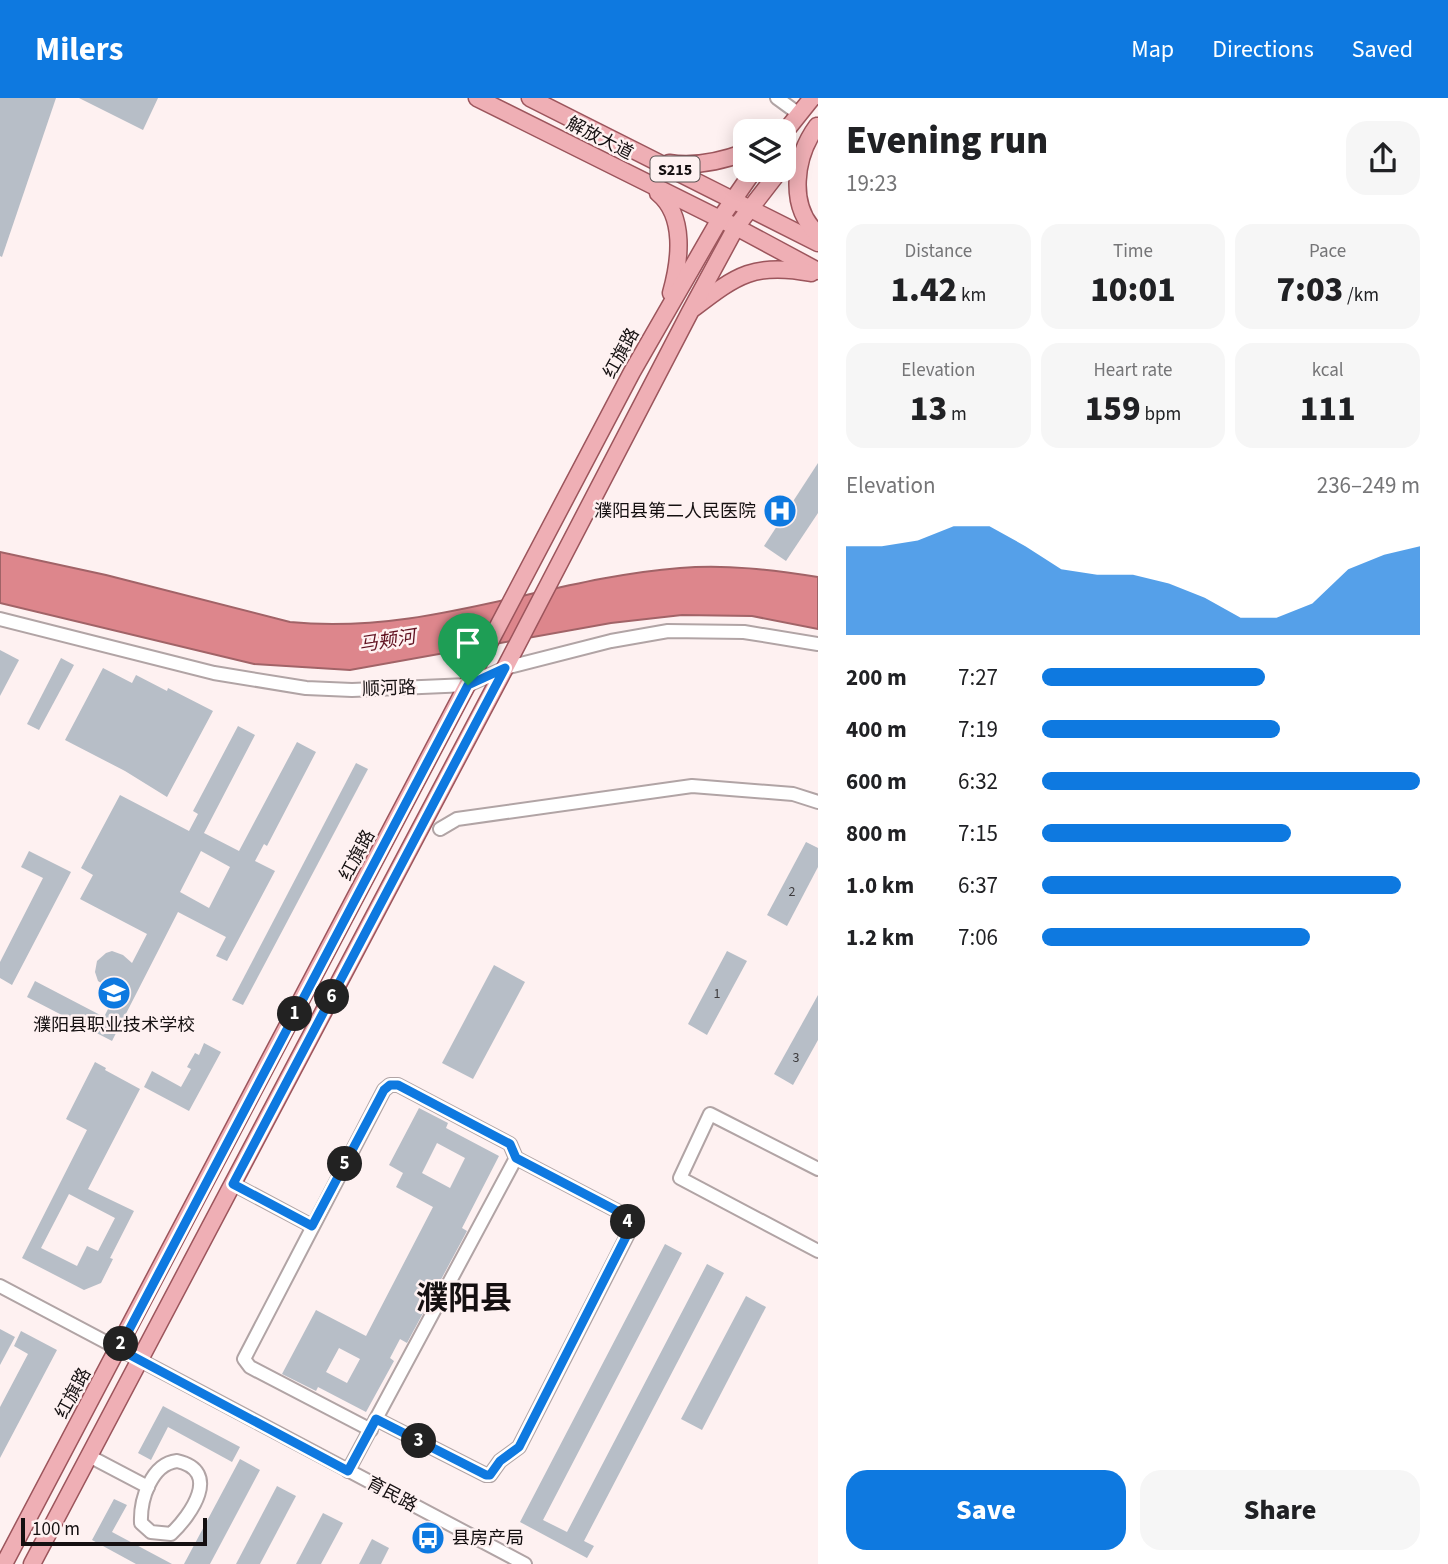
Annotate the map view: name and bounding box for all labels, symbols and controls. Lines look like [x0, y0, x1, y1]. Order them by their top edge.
text: Milers [35, 26, 123, 73]
text: Map [1131, 32, 1174, 67]
text: Directions [1212, 32, 1314, 67]
text: Saved [1352, 32, 1413, 67]
street label: 解放大道 [562, 111, 638, 166]
text: Evening run [846, 114, 1048, 168]
map controls [733, 119, 796, 182]
button: layers [733, 119, 796, 182]
button: share [1346, 121, 1420, 195]
road number: S215 [650, 156, 700, 181]
text: 19:23 [846, 167, 897, 200]
text: Distance [905, 238, 972, 265]
text: Time [1113, 238, 1153, 265]
text: Pace [1309, 238, 1346, 265]
text: 1.42 [890, 265, 957, 315]
text: 10:01 [1090, 265, 1176, 315]
text: 7:03 [1276, 265, 1343, 315]
text: km [957, 282, 986, 309]
text: /km [1343, 282, 1379, 309]
street label: 红旗路 [597, 324, 645, 383]
text: Elevation [901, 357, 975, 384]
text: Heart rate [1093, 357, 1172, 384]
text: kcal [1312, 357, 1344, 384]
text: 13 [910, 384, 947, 434]
text: 159 [1085, 384, 1141, 434]
text: 111 [1300, 384, 1356, 434]
text: m [947, 401, 967, 428]
text: bpm [1141, 401, 1181, 428]
text: Elevation [846, 469, 936, 502]
text: 236–249 m [1317, 469, 1420, 502]
hospital icon: 濮阳县第二人民医院 [761, 492, 799, 530]
place label: 濮阳县第二人民医院 [594, 499, 756, 524]
pin [438, 613, 498, 685]
water label: 马颊河 [357, 623, 421, 659]
icon: arrive [449, 624, 487, 662]
text: 200 m [846, 661, 907, 694]
text: 7:27 [958, 661, 998, 694]
street label: 顺河路 [362, 675, 416, 702]
text: 400 m [846, 713, 907, 746]
text: 7:19 [958, 713, 998, 746]
text: 600 m [846, 765, 907, 798]
text: 6:32 [958, 765, 998, 798]
text: 800 m [846, 817, 907, 850]
text: 7:15 [958, 817, 998, 850]
street label: 红旗路 [334, 826, 381, 885]
text: 1.0 km [846, 869, 914, 902]
text: 6:37 [958, 869, 998, 902]
house number: 2 [789, 882, 796, 902]
text: 1.2 km [846, 921, 914, 954]
text: 7:06 [958, 921, 998, 954]
school or university icon: 濮阳县职业技术学校 [95, 974, 133, 1012]
pin: 6 [314, 979, 350, 1014]
text: 6 [326, 983, 337, 1010]
house number: 1 [714, 984, 721, 1004]
pin: 1 [278, 996, 312, 1032]
text: 1 [289, 1000, 300, 1027]
place label: 濮阳县职业技术学校 [33, 1013, 195, 1038]
house number: 3 [793, 1048, 800, 1068]
pin: 5 [328, 1146, 362, 1182]
text: 5 [339, 1150, 350, 1177]
pin: 4 [610, 1204, 646, 1240]
text: 4 [622, 1208, 633, 1235]
district label: 濮阳县 [416, 1276, 512, 1322]
pin: 2 [104, 1326, 138, 1362]
text: 2 [115, 1330, 126, 1357]
street label: 红旗路 [50, 1364, 97, 1423]
pin: 3 [402, 1424, 436, 1458]
text: 3 [413, 1427, 424, 1454]
button: Save [846, 1470, 1126, 1550]
button: Share [1140, 1470, 1420, 1550]
street label: 育民路 [362, 1471, 421, 1518]
scale bar [21, 1515, 206, 1547]
text: 100 m [32, 1516, 80, 1543]
bus stop icon: 县房产局 [409, 1519, 447, 1557]
place label: 县房产局 [452, 1526, 524, 1551]

